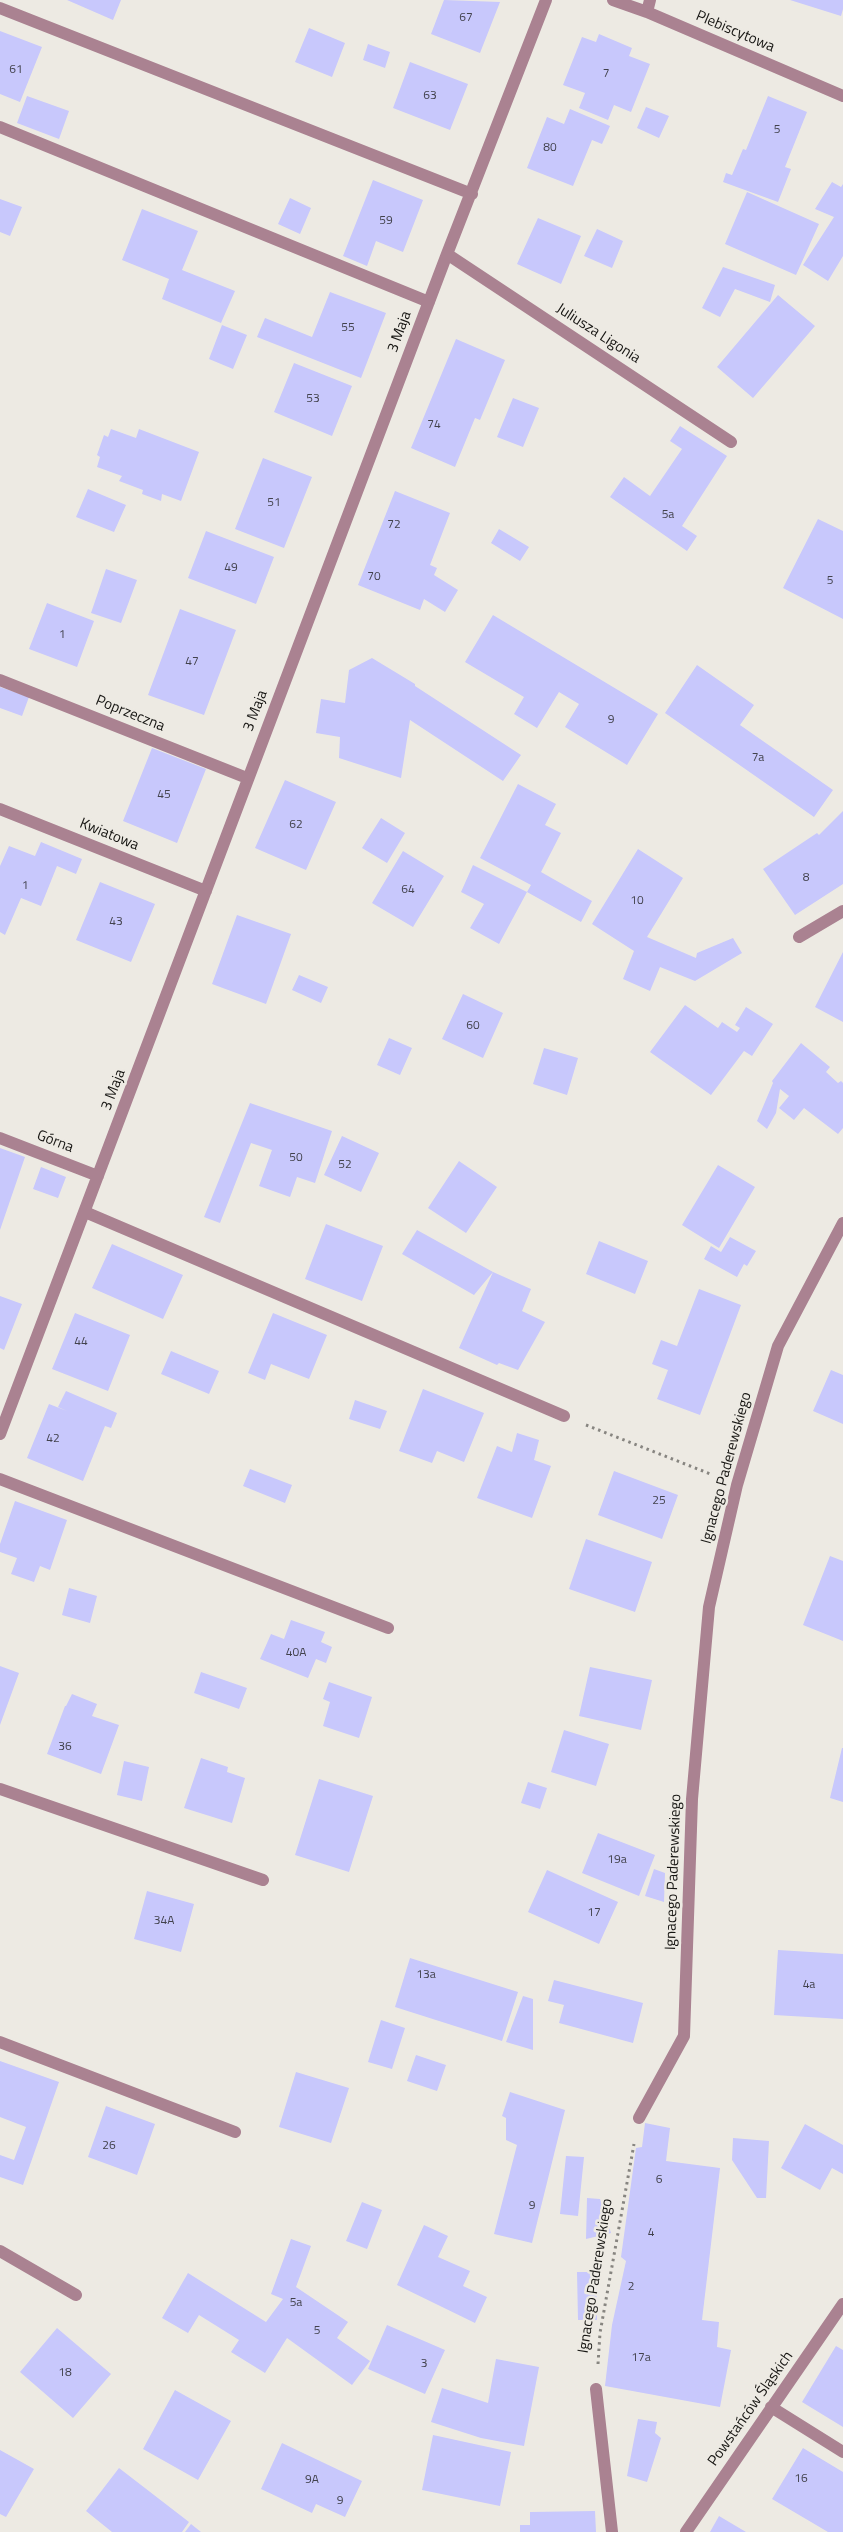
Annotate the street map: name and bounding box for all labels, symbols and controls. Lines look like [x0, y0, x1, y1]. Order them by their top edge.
street label: Plebiscytowa [693, 7, 777, 57]
house number: 67 [459, 11, 473, 25]
house number: 61 [9, 63, 23, 77]
house number: 7 [603, 67, 609, 81]
house number: 63 [423, 89, 437, 103]
house number: 5 [774, 123, 780, 137]
house number: 80 [543, 141, 557, 155]
house number: 59 [379, 214, 393, 228]
street label: Juliusza Ligonia [553, 300, 643, 368]
street label: 3 Maja [384, 309, 416, 355]
house number: 55 [341, 321, 355, 335]
house number: 53 [306, 392, 320, 406]
house number: 74 [427, 418, 441, 432]
house number: 51 [267, 496, 281, 510]
house number: 5a [662, 508, 674, 522]
house number: 72 [387, 518, 401, 532]
house number: 49 [224, 561, 238, 575]
house number: 70 [367, 570, 381, 584]
house number: 5 [827, 574, 833, 588]
house number: 1 [59, 628, 65, 642]
house number: 47 [185, 655, 199, 669]
street label: 3 Maja [240, 688, 272, 734]
street label: Poprzeczna [93, 692, 167, 736]
house number: 9 [608, 713, 614, 727]
house number: 7a [752, 751, 764, 765]
house number: 45 [157, 788, 171, 802]
street label: Kwiatowa [77, 815, 141, 855]
house number: 62 [289, 818, 303, 832]
house number: 8 [803, 871, 809, 885]
house number: 1 [22, 879, 28, 893]
house number: 64 [401, 883, 415, 897]
house number: 10 [630, 894, 644, 908]
house number: 43 [109, 915, 123, 929]
house number: 60 [466, 1019, 480, 1033]
street label: 3 Maja [98, 1067, 130, 1113]
street label: Górna [34, 1127, 76, 1157]
house number: 50 [289, 1151, 303, 1165]
house number: 52 [338, 1158, 352, 1172]
house number: 44 [74, 1335, 88, 1349]
street label: Ignacego Paderewskiego [698, 1390, 756, 1546]
house number: 42 [46, 1432, 60, 1446]
house number: 25 [652, 1494, 666, 1508]
house number: 40A [286, 1646, 306, 1660]
house number: 36 [58, 1740, 72, 1754]
street label: Ignacego Paderewskiego [662, 1794, 686, 1950]
house number: 19a [607, 1853, 627, 1867]
house number: 17 [587, 1906, 601, 1920]
house number: 34A [154, 1914, 174, 1928]
house number: 13a [416, 1968, 436, 1982]
house number: 4a [803, 1978, 815, 1992]
house number: 26 [102, 2139, 116, 2153]
house number: 6 [656, 2173, 662, 2187]
street label: Ignacego Paderewskiego [575, 2197, 617, 2355]
house number: 9 [529, 2199, 535, 2213]
house number: 4 [648, 2226, 654, 2240]
house number: 2 [628, 2280, 634, 2294]
house number: 5a [290, 2296, 302, 2310]
house number: 5 [314, 2324, 320, 2338]
street label: Powstańców Śląskich [705, 2348, 797, 2470]
house number: 17a [631, 2351, 651, 2365]
house number: 3 [421, 2357, 427, 2371]
house number: 18 [58, 2366, 72, 2380]
house number: 16 [794, 2472, 808, 2486]
house number: 9A [305, 2473, 319, 2487]
house number: 9 [337, 2494, 343, 2508]

